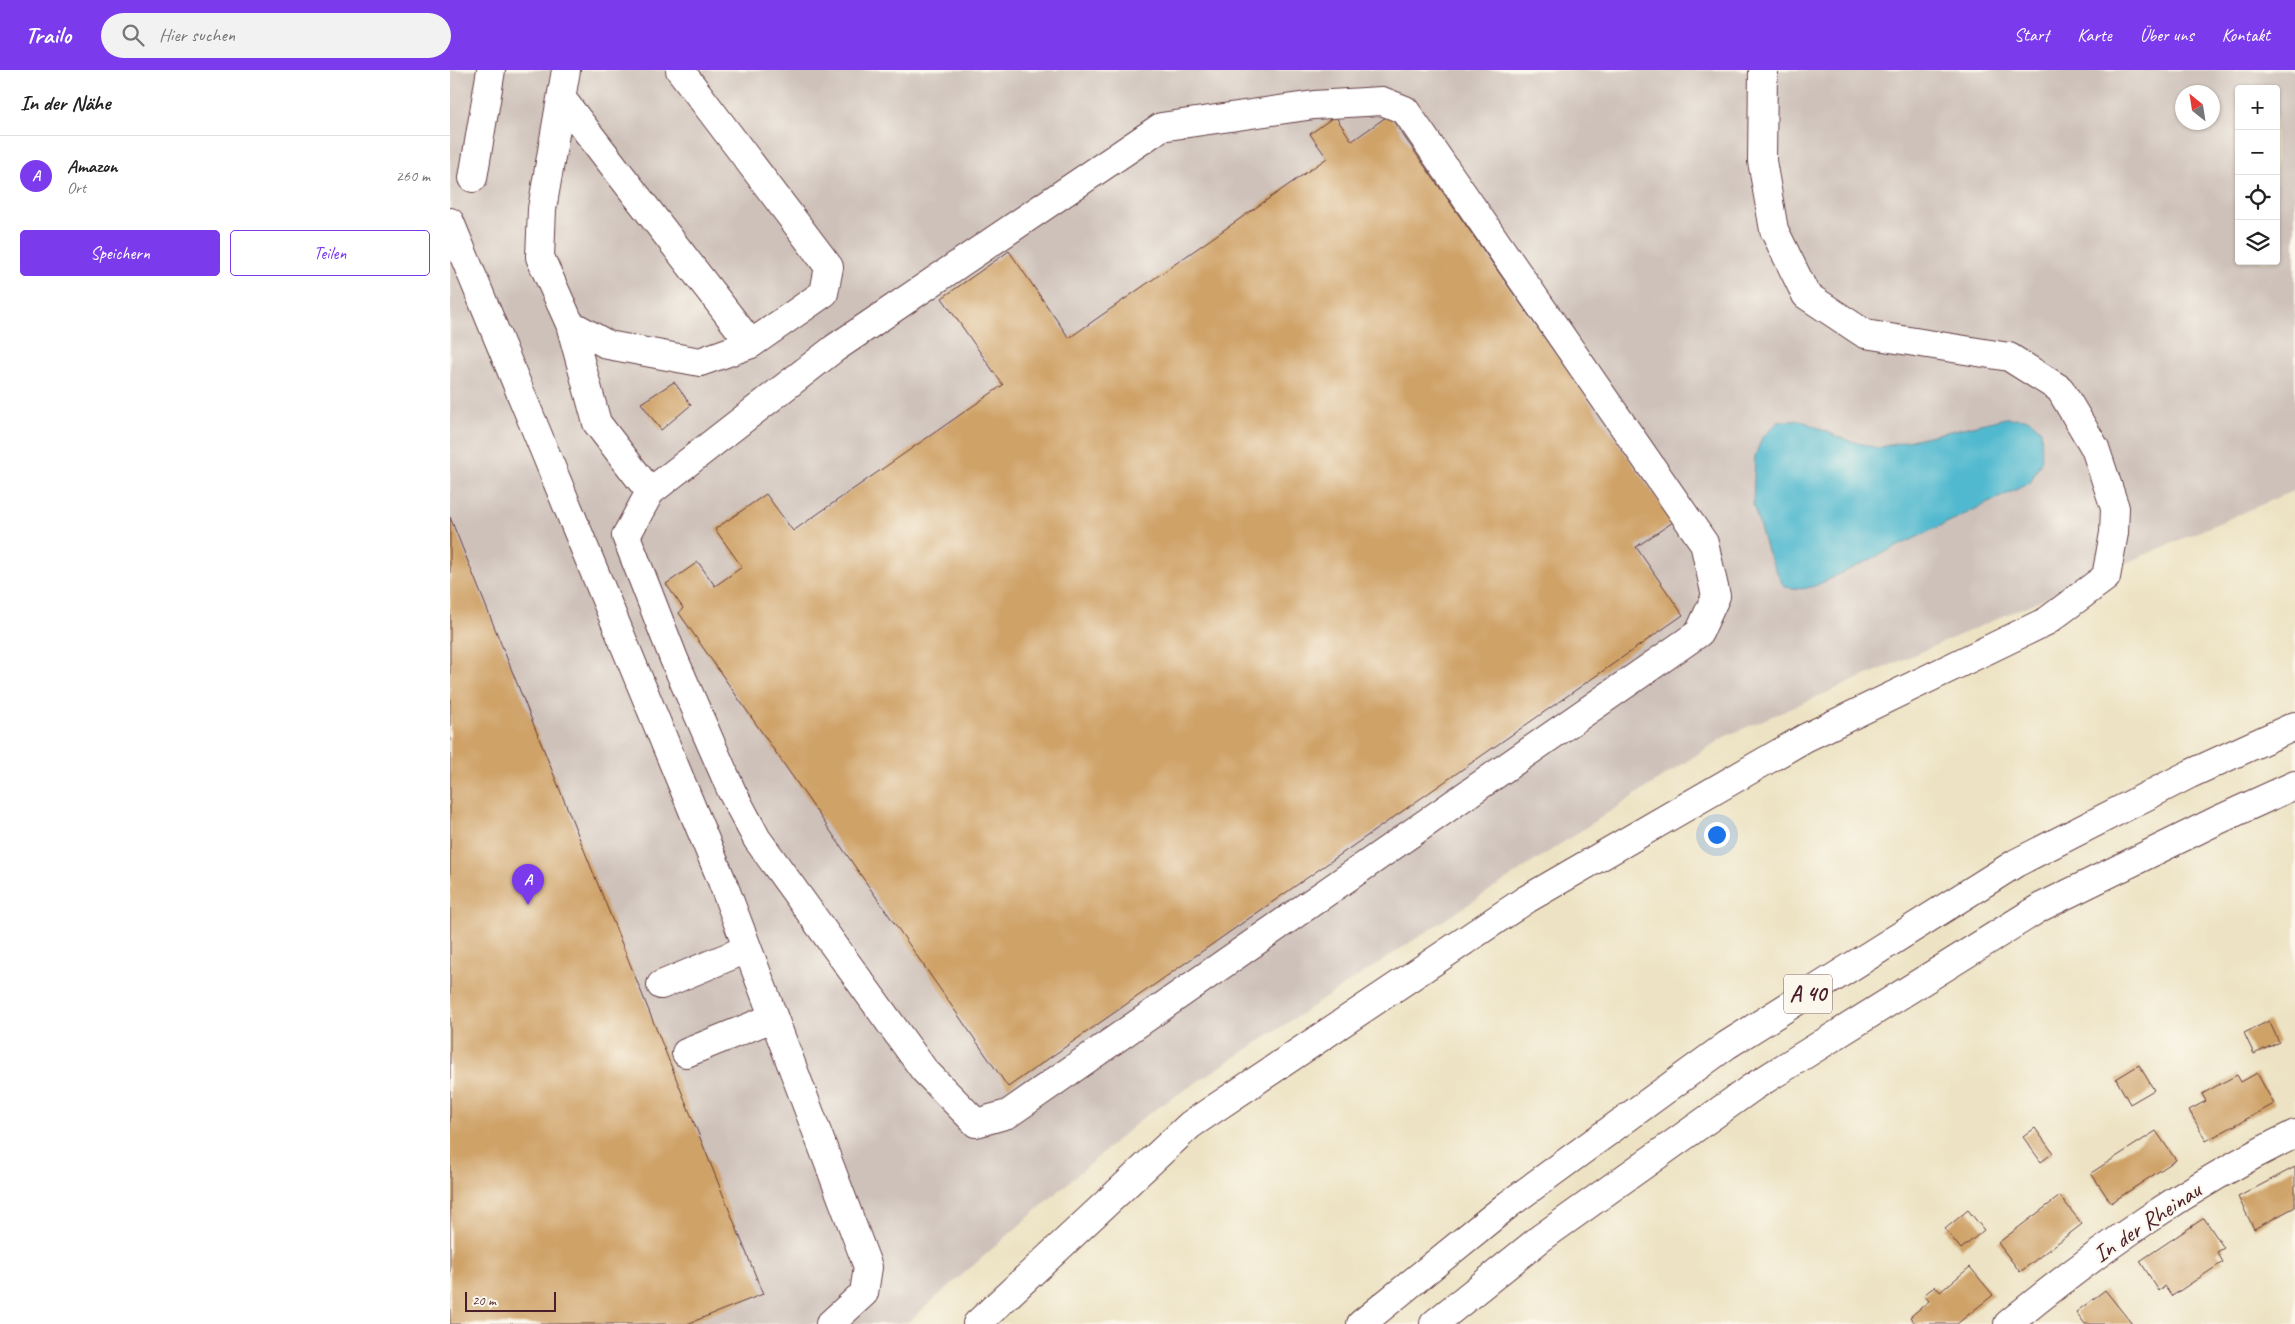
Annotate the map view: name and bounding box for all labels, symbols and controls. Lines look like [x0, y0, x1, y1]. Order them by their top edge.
search box [101, 13, 451, 58]
text: Trailo [25, 20, 71, 50]
icon: search [119, 21, 147, 49]
text: Hier suchen [159, 23, 235, 47]
text: Start [2014, 24, 2049, 46]
text: Karte [2077, 24, 2112, 46]
text: Über uns [2140, 24, 2194, 46]
text: Kontakt [2222, 24, 2270, 46]
north arrow [2175, 85, 2220, 130]
map controls [2235, 85, 2280, 265]
button: + [2235, 85, 2280, 130]
text: In der Nähe [20, 90, 110, 116]
button: − [2235, 130, 2280, 175]
text: Amazon [67, 154, 118, 178]
text: A [32, 166, 40, 186]
text: 260 m [396, 166, 430, 186]
button: locate [2235, 175, 2280, 220]
text: Ort [67, 178, 86, 198]
button: layers [2235, 220, 2280, 265]
button: Speichern [20, 230, 220, 276]
button: Teilen [230, 230, 430, 276]
your location [1704, 822, 1730, 848]
pin: A [512, 864, 544, 905]
road number: A 40 [1784, 974, 1832, 1014]
street label: In der Rheinau [2087, 1174, 2209, 1269]
scale bar [465, 1289, 556, 1312]
text: 20 m [472, 1292, 496, 1309]

